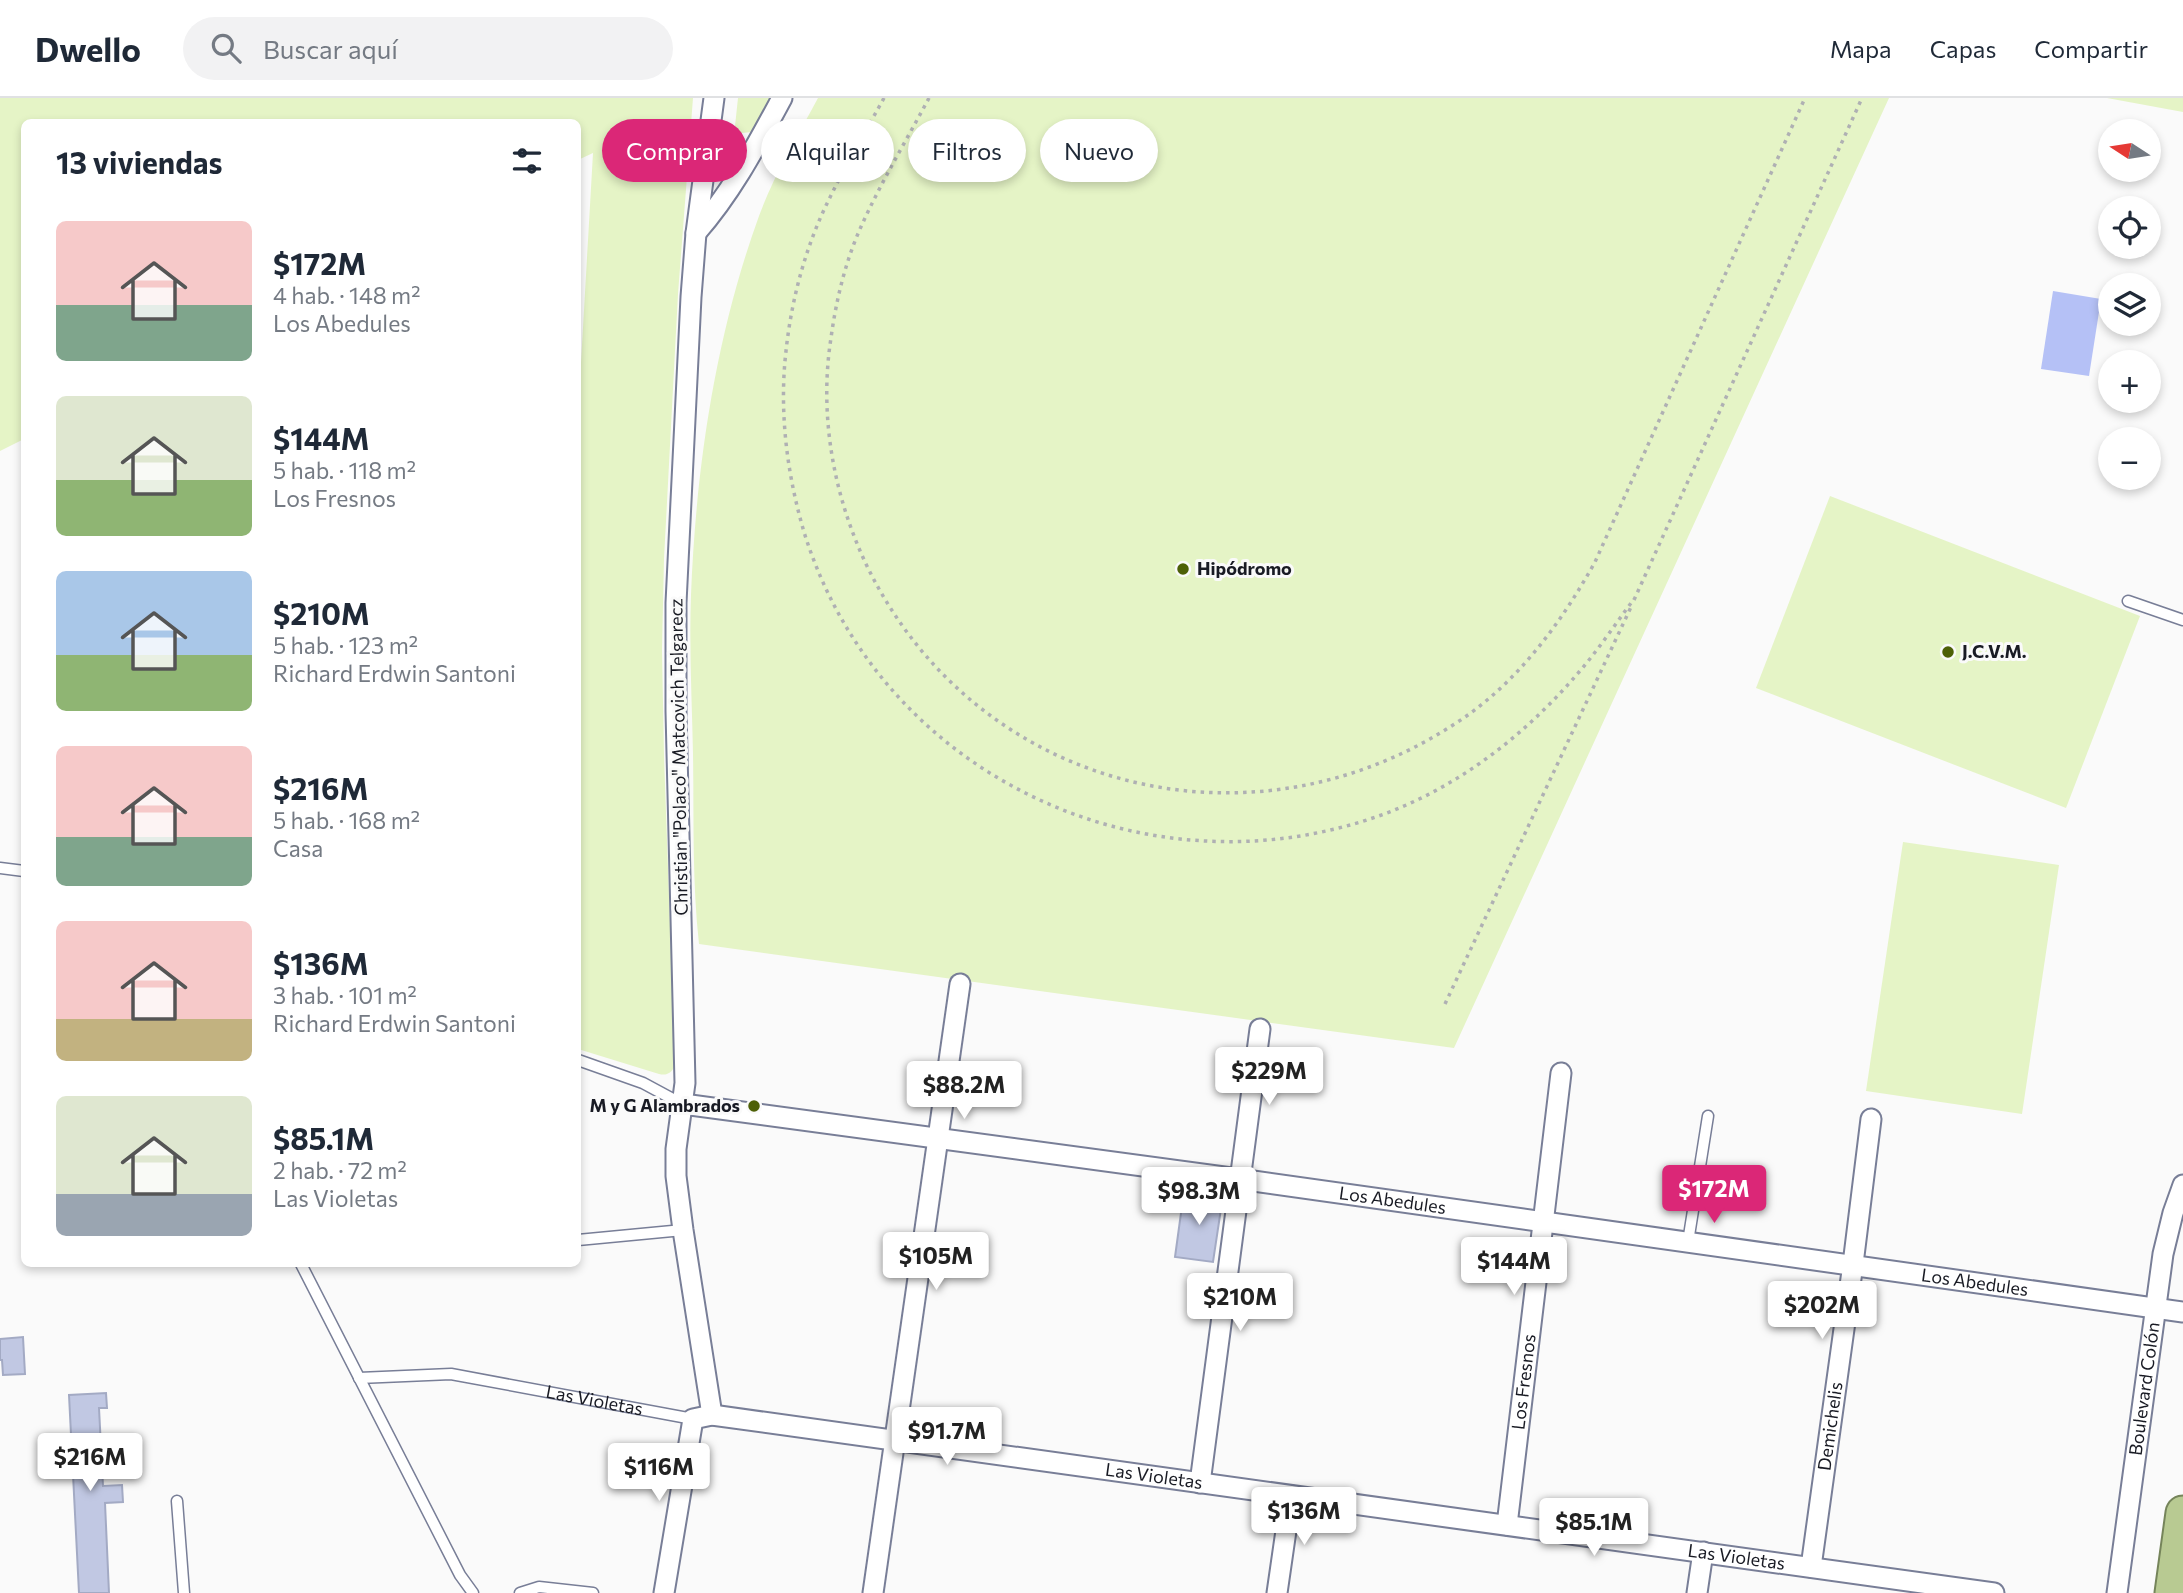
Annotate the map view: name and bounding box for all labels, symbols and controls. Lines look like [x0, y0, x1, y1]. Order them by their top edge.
search box [183, 17, 673, 80]
text: Dwello [35, 28, 141, 69]
icon: search [207, 29, 245, 67]
text: Buscar aquí [263, 33, 398, 64]
text: Mapa [1830, 34, 1892, 63]
text: Capas [1930, 34, 1996, 63]
text: Compartir [2034, 34, 2148, 63]
chip: Comprar [602, 119, 747, 182]
chip: Alquilar [761, 119, 894, 182]
chip: Filtros [908, 119, 1026, 182]
chip: Nuevo [1040, 119, 1158, 182]
north arrow [2098, 119, 2161, 182]
map controls [2098, 119, 2161, 490]
icon: filters [508, 142, 546, 180]
text: 13 viviendas [56, 143, 223, 180]
button: locate [2098, 196, 2161, 259]
text: $172M [273, 244, 366, 281]
icon: home [112, 249, 196, 333]
button: layers [2098, 273, 2161, 336]
text: 4 hab. · 148 m² [273, 281, 420, 309]
text: Los Abedules [273, 309, 411, 337]
button: + [2098, 350, 2161, 413]
text: $144M [273, 419, 370, 456]
icon: home [112, 424, 196, 508]
button: − [2098, 427, 2161, 490]
text: 5 hab. · 118 m² [273, 456, 416, 484]
text: Los Fresnos [273, 484, 396, 512]
place label: Hipódromo [1197, 557, 1292, 579]
marker: Hipódromo [1175, 561, 1191, 577]
text: $210M [273, 594, 370, 631]
street label: Christian "Polaco" Matcovich Telgarecz [664, 598, 692, 916]
icon: home [112, 599, 196, 683]
text: 5 hab. · 123 m² [273, 631, 418, 659]
place label: J.C.V.M. [1962, 640, 2027, 662]
marker: J.C.V.M. [1940, 644, 1956, 660]
text: Richard Erdwin Santoni [273, 659, 516, 687]
text: $216M [273, 769, 368, 806]
icon: home [112, 774, 196, 858]
text: 5 hab. · 168 m² [273, 806, 420, 834]
text: Casa [273, 834, 323, 862]
text: $136M [273, 944, 369, 981]
icon: home [112, 949, 196, 1033]
text: 3 hab. · 101 m² [273, 981, 417, 1009]
text: Richard Erdwin Santoni [273, 1009, 516, 1037]
pin: $229M [1220, 1048, 1318, 1107]
text: $229M [1231, 1056, 1307, 1084]
pin: $88.2M [907, 1062, 1021, 1121]
text: $88.2M [923, 1070, 1005, 1098]
place label: M y G Alambrados [589, 1094, 740, 1116]
marker: M y G Alambrados [746, 1098, 762, 1114]
text: $85.1M [273, 1119, 374, 1156]
icon: home [112, 1124, 196, 1208]
text: 2 hab. · 72 m² [273, 1156, 407, 1184]
pin: $172M [1665, 1166, 1763, 1225]
pin: $98.3M [1142, 1168, 1256, 1227]
text: $172M [1678, 1174, 1750, 1202]
text: $98.3M [1158, 1176, 1240, 1204]
street label: Los Abedules [1338, 1181, 1448, 1218]
text: Las Violetas [273, 1184, 398, 1212]
pin: $105M [887, 1232, 985, 1292]
pin: $144M [1465, 1238, 1563, 1297]
text: $105M [899, 1241, 973, 1269]
text: $144M [1477, 1246, 1551, 1274]
street label: Los Abedules [1920, 1263, 2030, 1300]
pin: $210M [1191, 1274, 1289, 1333]
text: $210M [1203, 1282, 1277, 1310]
pin: $202M [1773, 1282, 1871, 1341]
text: $202M [1784, 1290, 1860, 1318]
street label: Boulevard Colón [2124, 1321, 2164, 1457]
street label: Los Fresnos [1506, 1333, 1540, 1431]
street label: Las Violetas [544, 1380, 645, 1419]
street label: Demichelis [1812, 1380, 1847, 1472]
pin: $91.7M [890, 1408, 1004, 1467]
text: $91.7M [908, 1416, 986, 1444]
pin: $216M [41, 1434, 139, 1493]
text: $216M [53, 1442, 127, 1470]
pin: $116M [610, 1444, 708, 1503]
text: $116M [624, 1452, 694, 1480]
street label: Las Violetas [1104, 1458, 1204, 1493]
pin: $136M [1255, 1488, 1353, 1547]
text: $136M [1267, 1496, 1341, 1524]
pin: $85.1M [1537, 1498, 1651, 1558]
text: $85.1M [1555, 1507, 1633, 1535]
street label: Las Violetas [1686, 1539, 1787, 1574]

